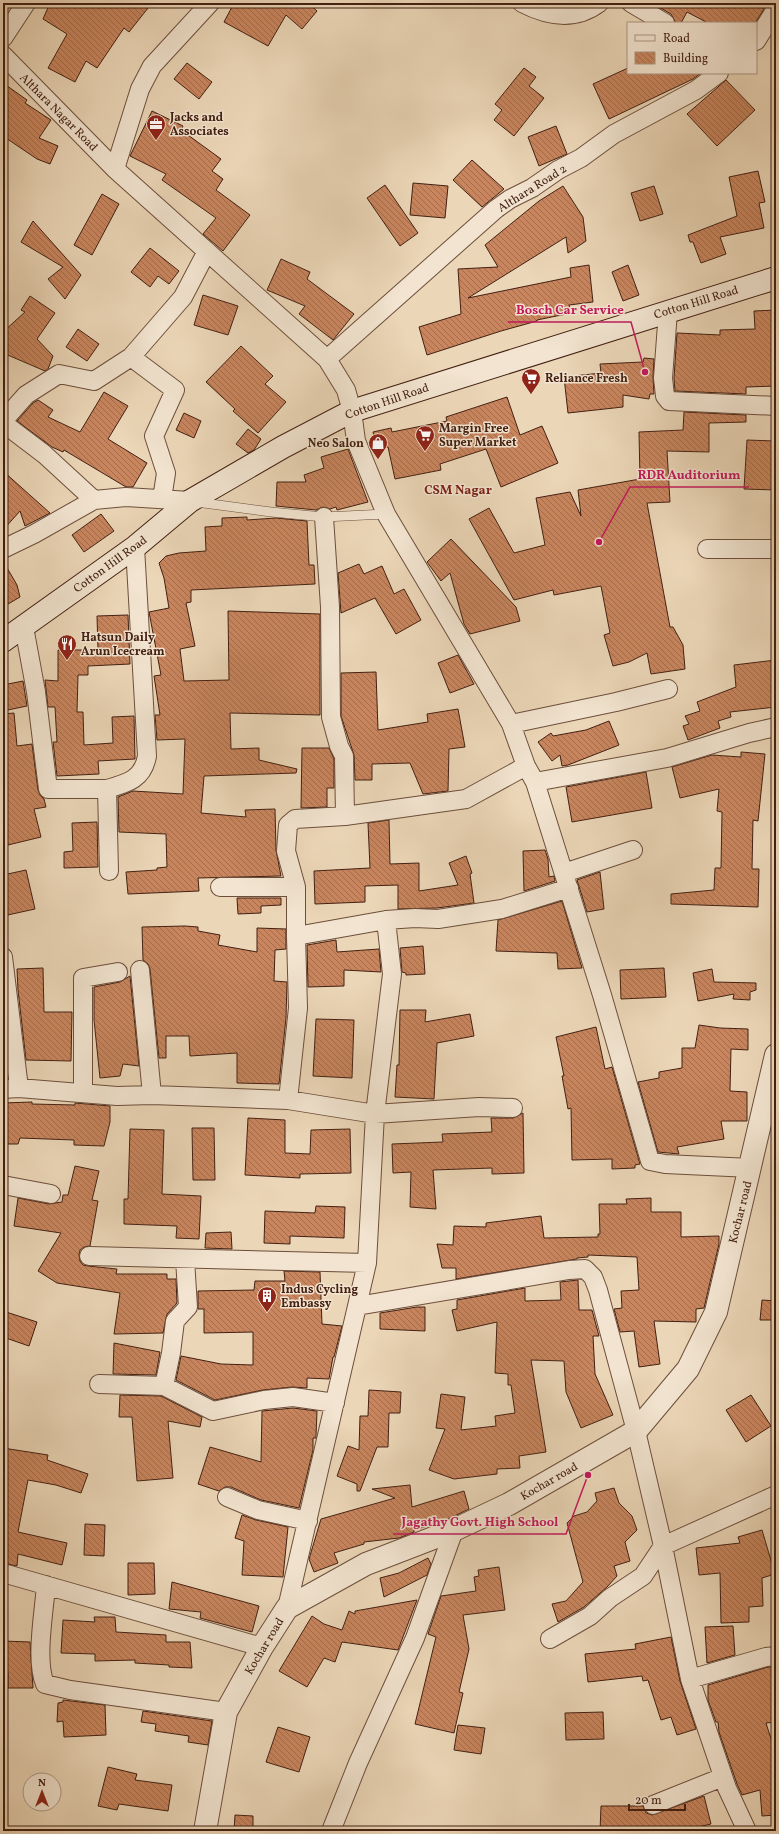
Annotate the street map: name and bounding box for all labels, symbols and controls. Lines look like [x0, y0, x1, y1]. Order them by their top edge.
legend [627, 22, 757, 74]
text: Road [663, 31, 690, 47]
text: Building [663, 51, 708, 67]
street label: Althara Nagar Road [16, 70, 101, 155]
place label: Jacks and Associates [169, 110, 229, 140]
office icon: Jacks and Associates [145, 113, 167, 141]
street label: Althara Road 2 [495, 161, 570, 216]
street label: Cotton Hill Road [652, 282, 741, 323]
callout: Bosch Car Service [508, 297, 631, 322]
text: Bosch Car Service [516, 302, 624, 320]
supermarket icon: Reliance Fresh [520, 367, 542, 395]
place label: Reliance Fresh [545, 371, 628, 387]
street label: Cotton Hill Road [343, 380, 432, 424]
place label: Margin Free Super Market [439, 421, 517, 451]
supermarket icon: Margin Free Super Market [414, 424, 436, 452]
shop icon: Neo Salon [367, 432, 389, 460]
place label: Neo Salon [308, 436, 364, 452]
callout: RDR Auditorium [630, 462, 749, 487]
text: RDR Auditorium [637, 467, 741, 485]
district label: CSM Nagar [424, 482, 492, 500]
street label: Cotton Hill Road [70, 532, 151, 597]
place label: Hatsun Daily Arun Icecream [81, 630, 165, 660]
restaurant icon: Hatsun Daily Arun Icecream [56, 633, 78, 661]
street label: Kochar road [725, 1179, 757, 1245]
place label: Indus Cycling Embassy [281, 1282, 358, 1312]
building icon: Indus Cycling Embassy [256, 1285, 278, 1313]
street label: Kochar road [518, 1459, 581, 1505]
callout: Jagathy Govt. High School [393, 1509, 566, 1534]
text: Jagathy Govt. High School [401, 1514, 559, 1532]
street label: Kochar road [242, 1615, 288, 1678]
north arrow [22, 1772, 62, 1812]
text: N [38, 1776, 46, 1791]
scale bar [629, 1786, 685, 1812]
text: 20 m [635, 1793, 662, 1809]

